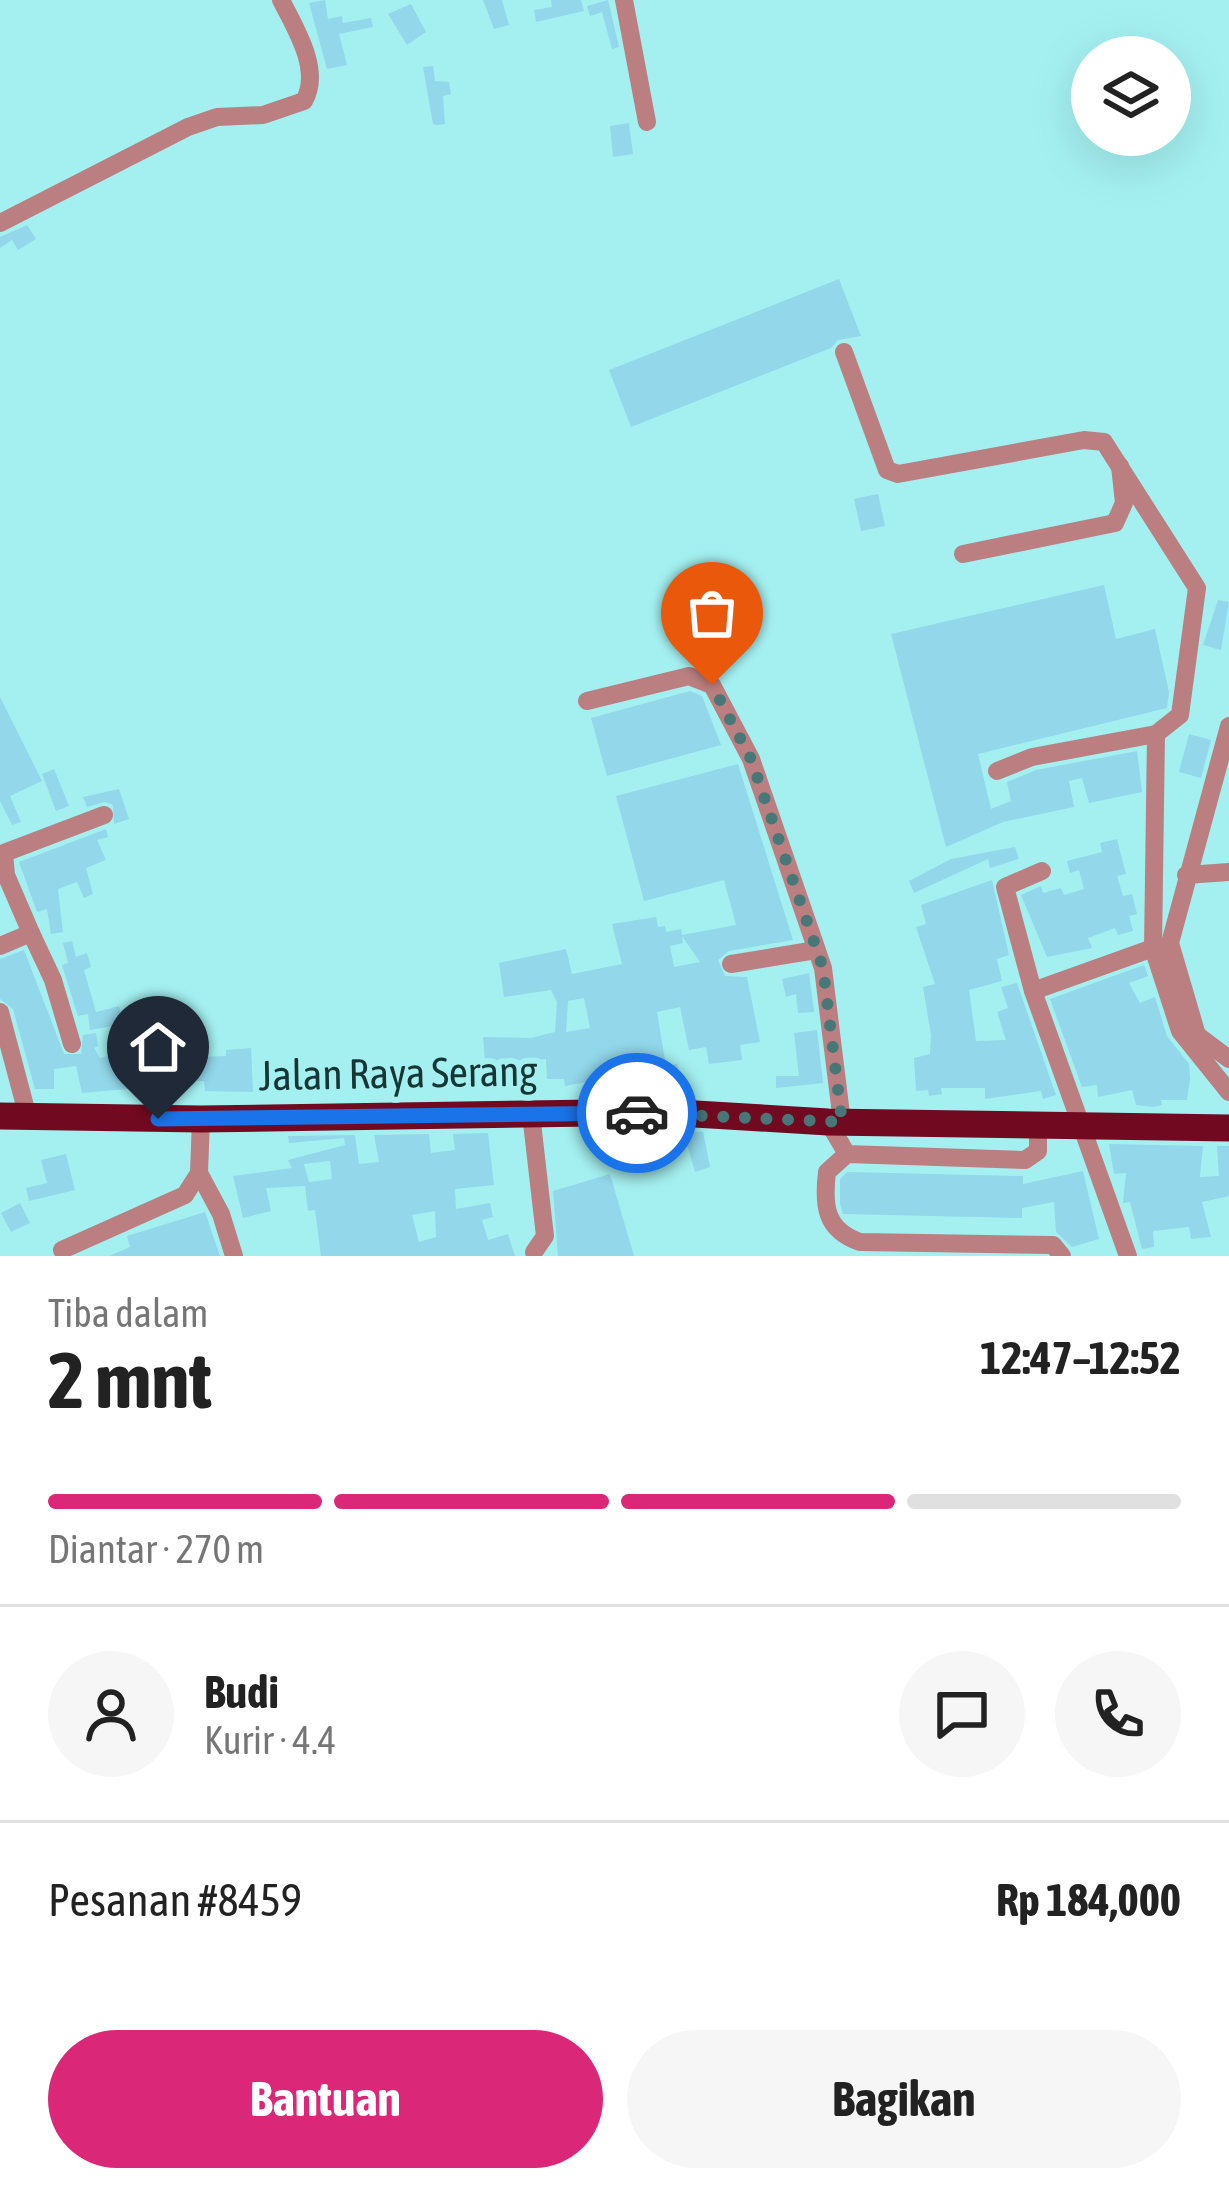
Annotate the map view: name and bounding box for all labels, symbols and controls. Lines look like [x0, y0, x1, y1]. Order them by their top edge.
map controls [1071, 36, 1191, 156]
button: layers [1071, 36, 1191, 156]
pin [661, 562, 763, 685]
icon: bag [679, 580, 745, 646]
pin [107, 996, 209, 1119]
icon: home [125, 1014, 191, 1080]
street label: Jalan Raya Serang [258, 1047, 538, 1099]
courier [577, 1053, 697, 1173]
icon: car [604, 1080, 670, 1146]
text: Tiba dalam [48, 1291, 208, 1335]
text: 12:47–12:52 [980, 1332, 1181, 1384]
text: 2 mnt [48, 1335, 212, 1425]
text: Diantar · 270 m [48, 1527, 264, 1571]
button: person [48, 1651, 174, 1777]
button: chat [899, 1651, 1025, 1777]
button: phone [1055, 1651, 1181, 1777]
text: Budi [204, 1666, 279, 1718]
text: Kurir · 4.4 [204, 1718, 336, 1762]
text: Pesanan #8459 [48, 1874, 302, 1926]
text: Rp 184,000 [996, 1874, 1181, 1926]
button: Bantuan [48, 2030, 603, 2168]
button: Bagikan [627, 2030, 1181, 2168]

